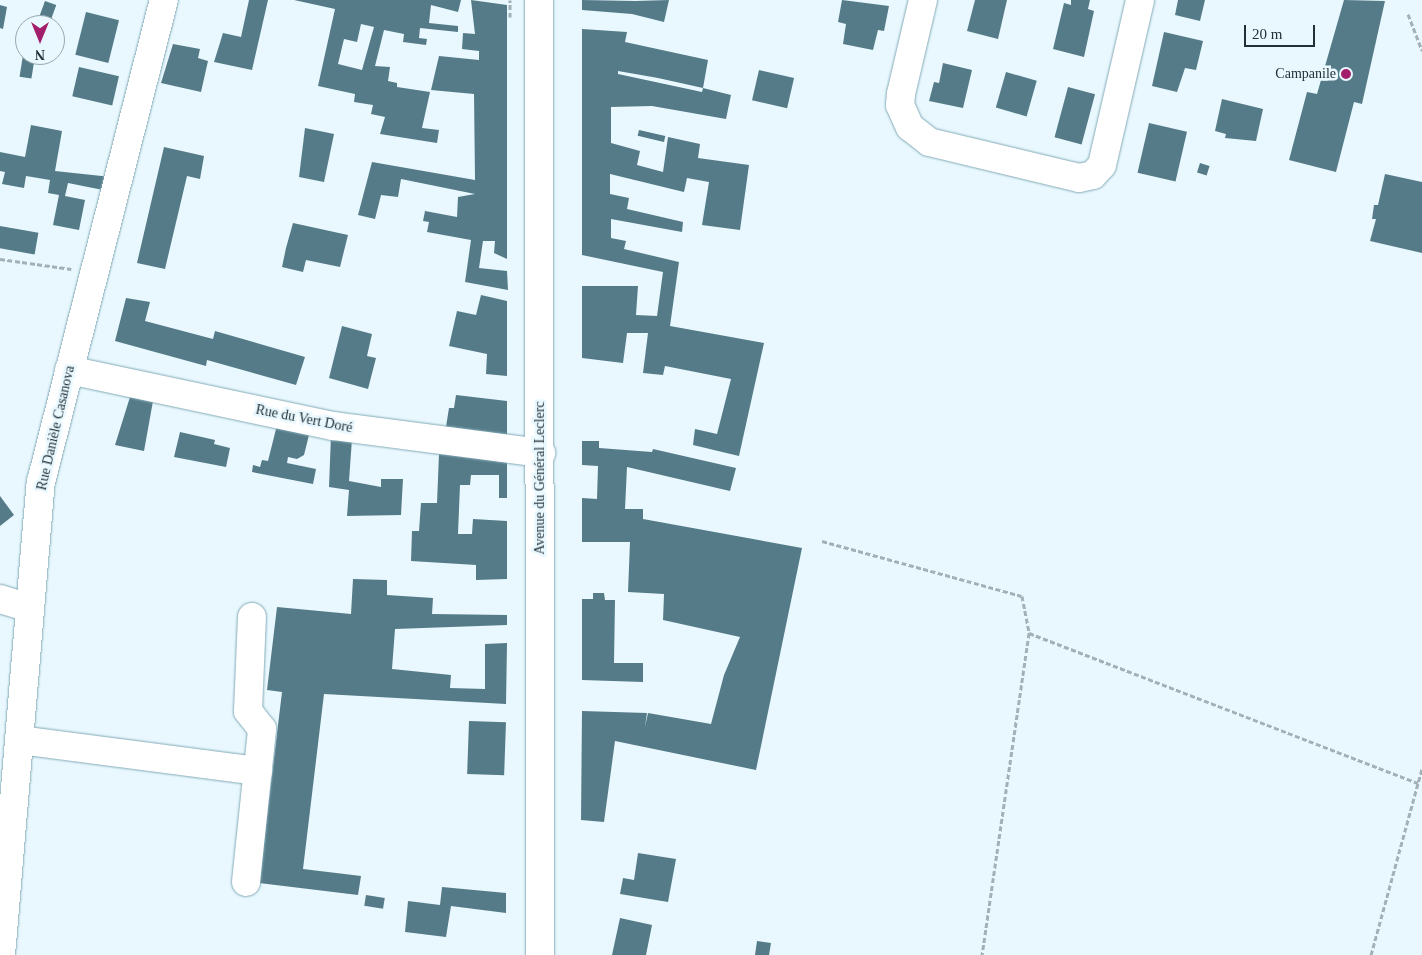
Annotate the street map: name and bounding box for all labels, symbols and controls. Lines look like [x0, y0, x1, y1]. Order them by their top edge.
north arrow [15, 15, 65, 65]
scale bar [1247, 15, 1318, 47]
text: 20 m [1252, 26, 1282, 42]
text: N [35, 47, 45, 62]
place label: Campanile [1275, 66, 1336, 82]
marker: Campanile [1340, 68, 1352, 80]
street label: Rue Danièle Casanova [33, 364, 79, 492]
street label: Rue du Vert Doré [254, 401, 354, 437]
street label: Avenue du Général Leclerc [532, 401, 548, 555]

